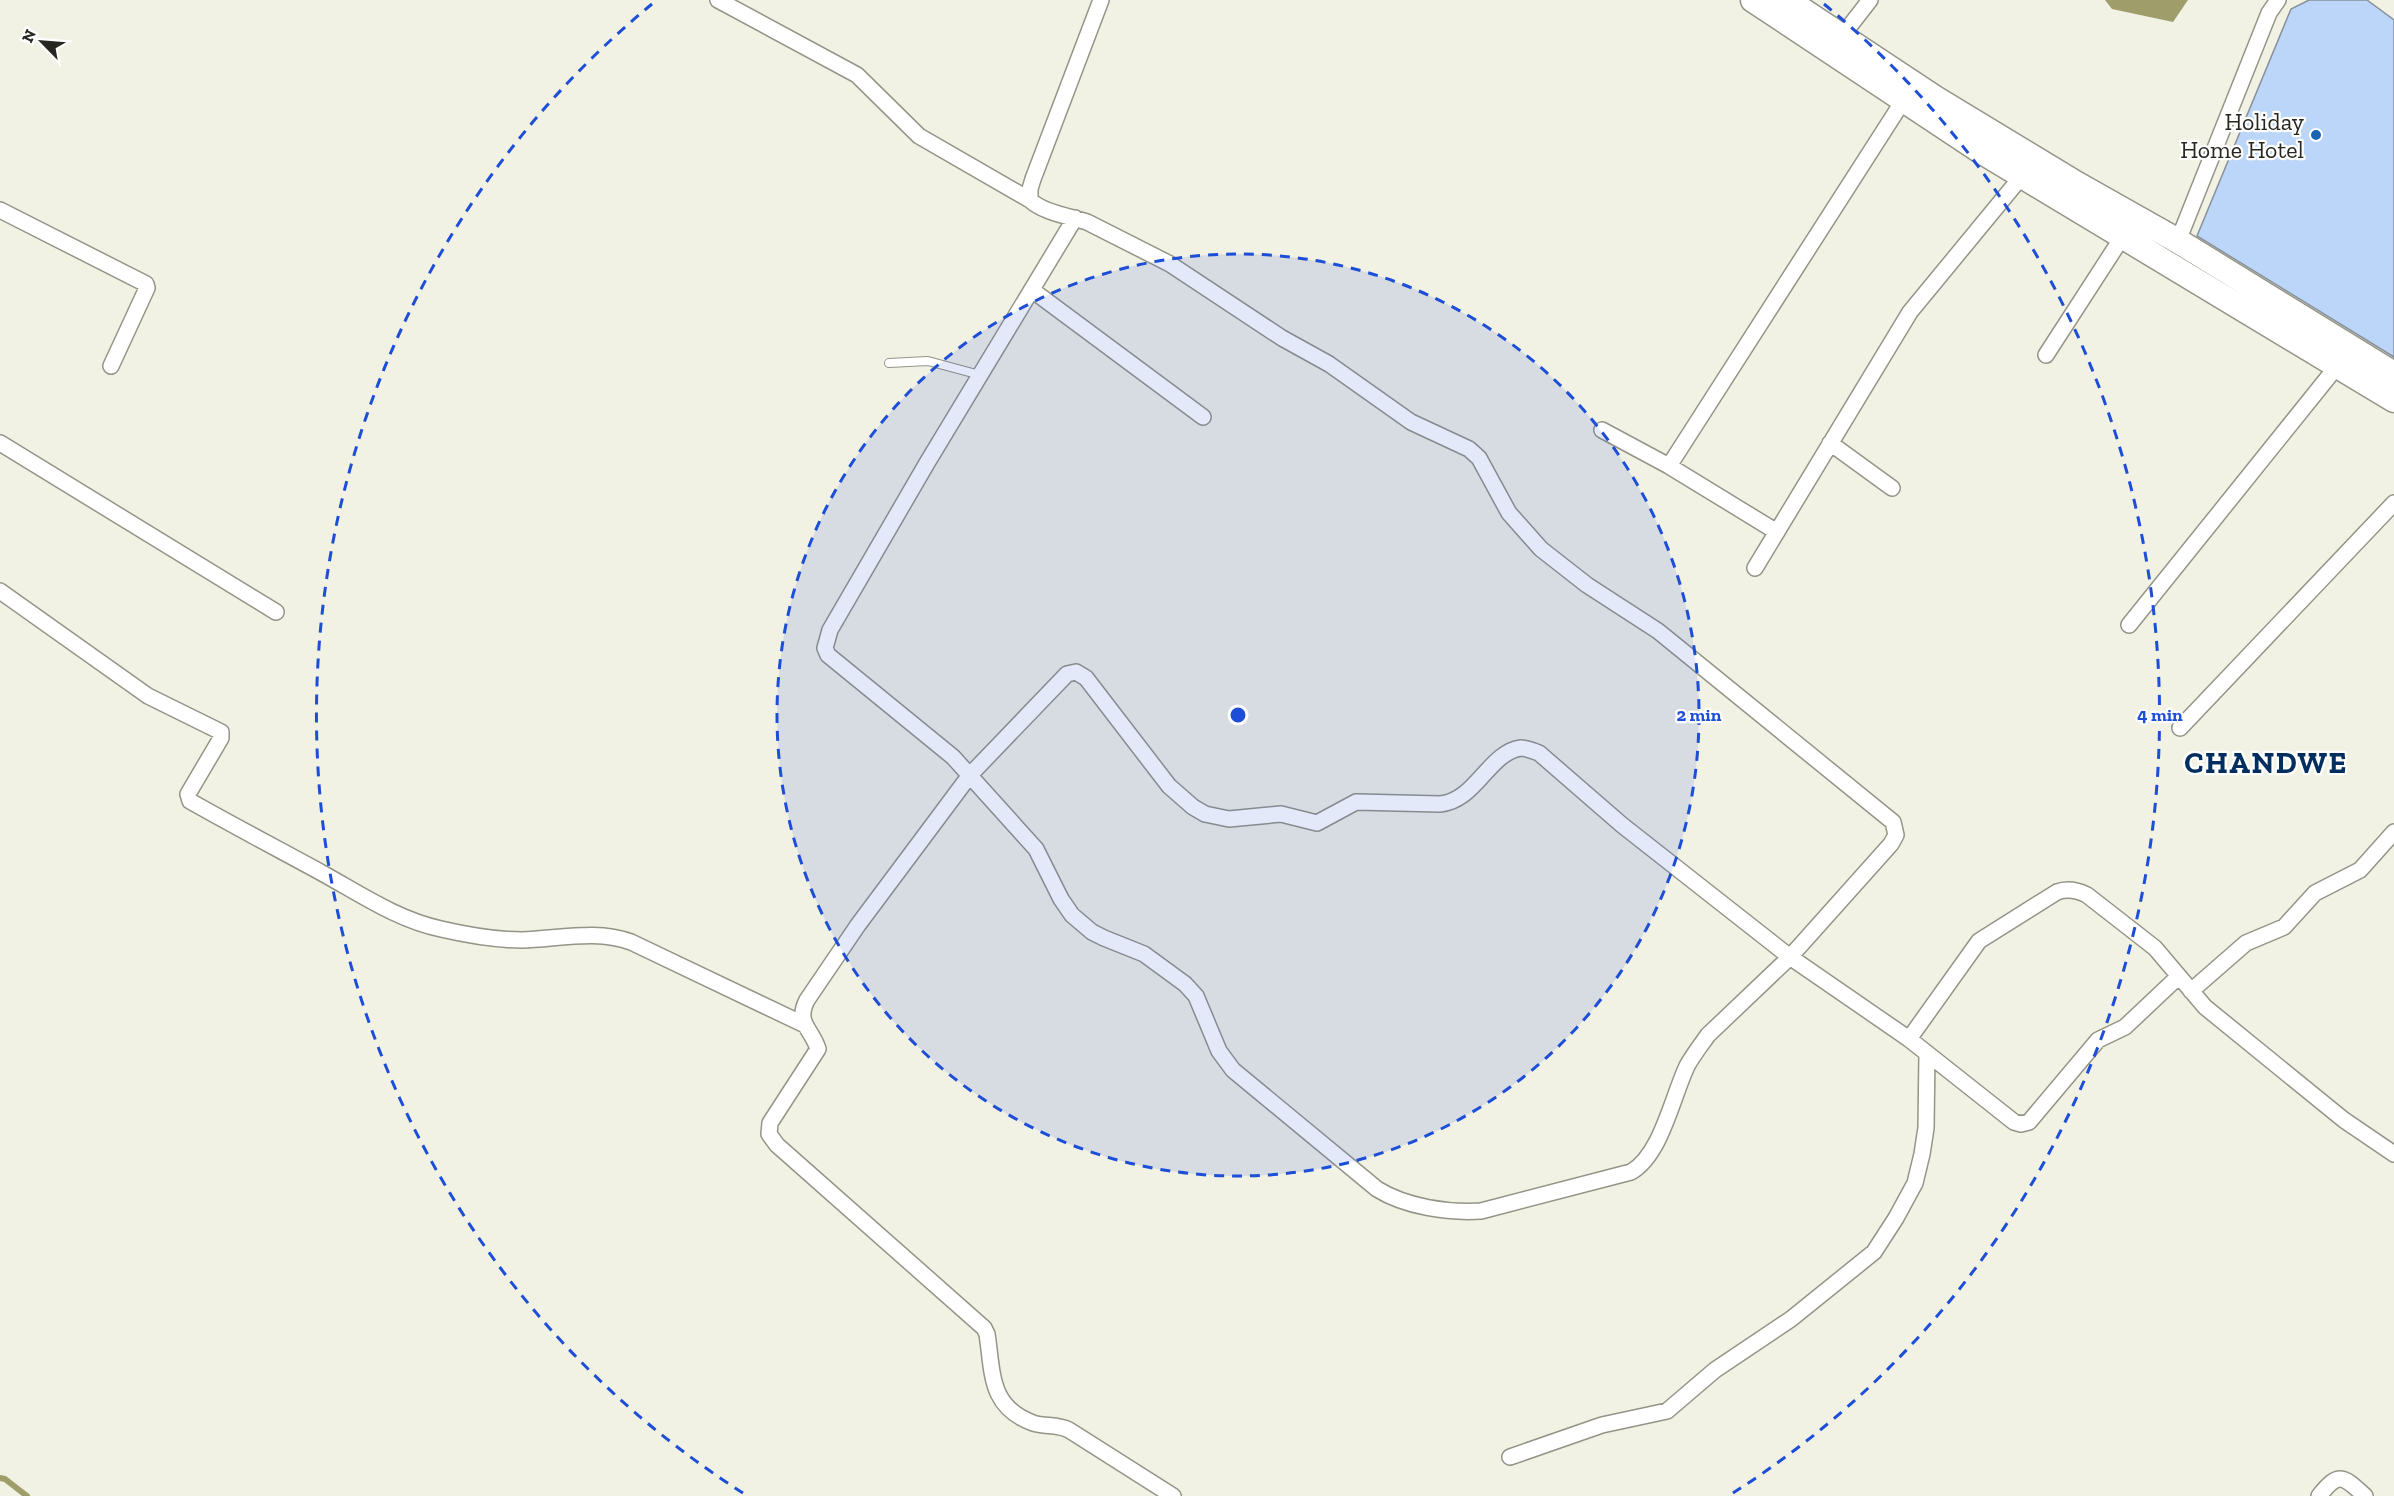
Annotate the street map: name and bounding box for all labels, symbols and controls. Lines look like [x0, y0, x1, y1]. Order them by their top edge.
north arrow [12, 12, 72, 72]
text: N [18, 26, 40, 45]
place label: Holiday Home Hotel [2180, 107, 2305, 164]
marker: Holiday Home Hotel [2309, 128, 2323, 142]
text: 2 min [1677, 704, 1722, 726]
text: 4 min [2137, 704, 2183, 726]
centre of rings [1228, 705, 1248, 725]
district label: CHANDWE [2184, 745, 2348, 781]

